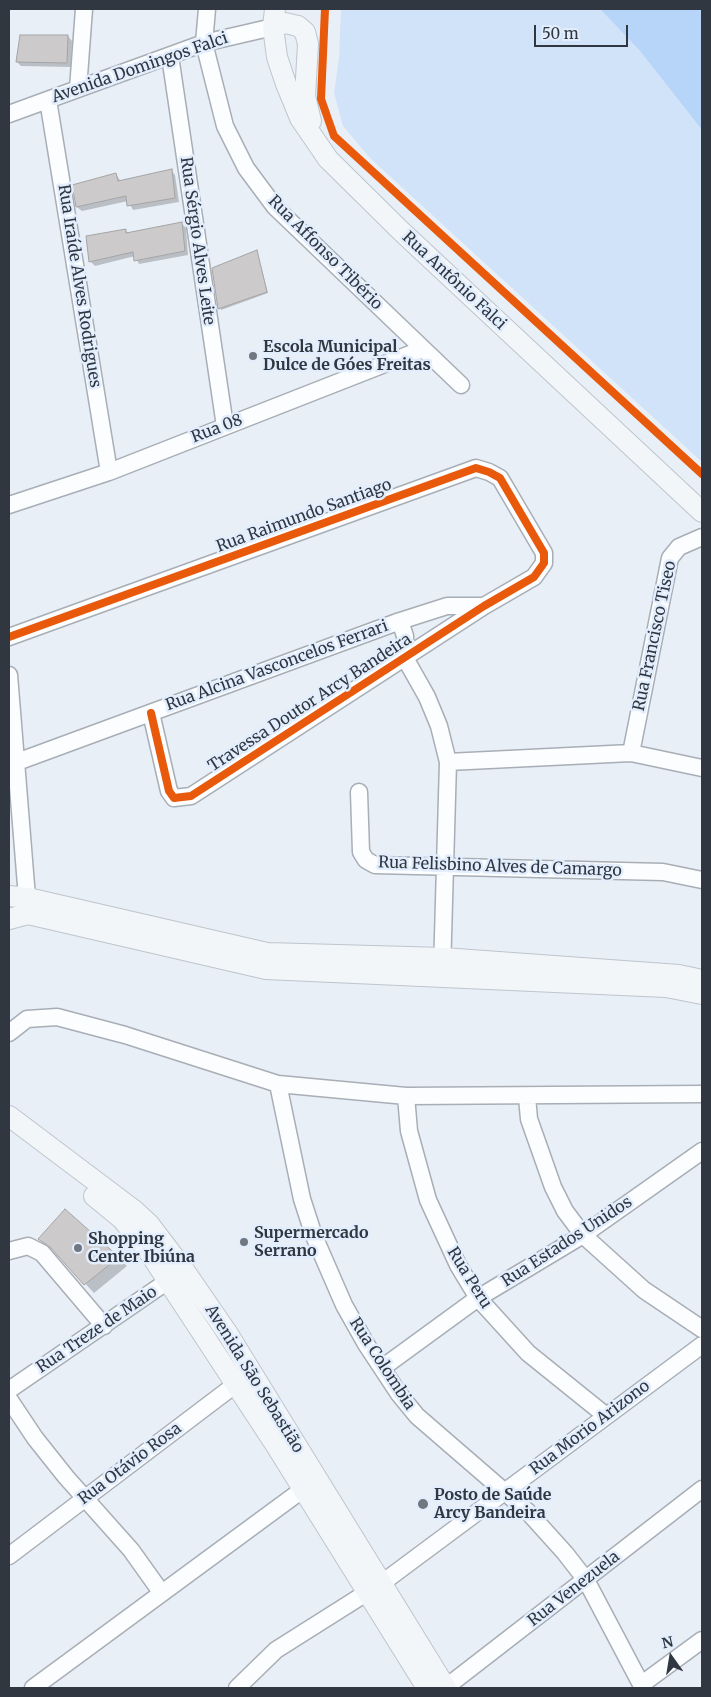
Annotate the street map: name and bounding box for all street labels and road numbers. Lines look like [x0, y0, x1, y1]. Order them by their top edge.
street label: Avenida Domingos Falci [49, 29, 231, 107]
street label: Rua Sérgio Alves Leite [176, 156, 218, 326]
street label: Rua Iraíde Alves Rodrigues [53, 183, 105, 389]
street label: Rua Affonso Tibério [264, 192, 386, 314]
street label: Rua Antônio Falci [398, 228, 510, 334]
street label: Rua 08 [189, 411, 245, 447]
street label: Rua Raimundo Santiago [214, 475, 394, 557]
street label: Rua Francisco Tiseo [630, 559, 680, 713]
street label: Rua Alcina Vasconcelos Ferrari [163, 617, 391, 715]
street label: Travessa Doutor Arcy Bandeira [205, 630, 415, 776]
street label: Rua Felisbino Alves de Camargo [378, 853, 622, 881]
street label: Rua Estados Unidos [498, 1193, 636, 1291]
street label: Rua Peru [443, 1244, 495, 1312]
street label: Rua Treze de Maio [33, 1283, 161, 1377]
street label: Avenida São Sebastião [201, 1302, 307, 1456]
street label: Rua Colombia [345, 1314, 419, 1414]
street label: Rua Morio Arizono [526, 1377, 654, 1479]
street label: Rua Otávio Rosa [75, 1419, 185, 1509]
street label: Rua Venezuela [524, 1547, 624, 1631]

